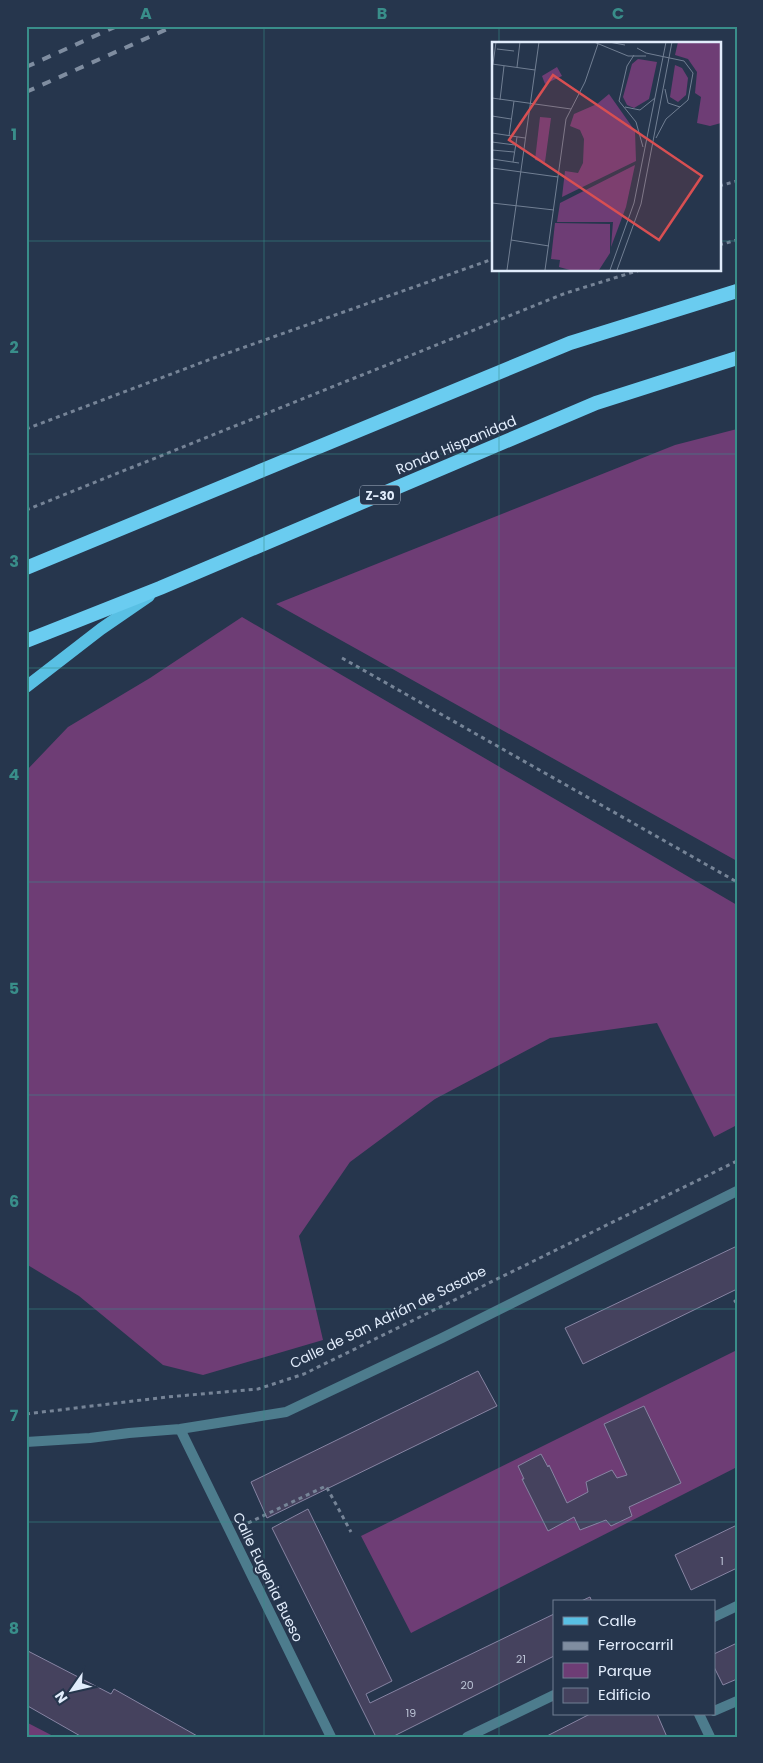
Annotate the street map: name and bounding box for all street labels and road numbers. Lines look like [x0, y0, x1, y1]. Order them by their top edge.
street label: Ronda Hispanidad [393, 411, 519, 479]
road number: Z-30 [360, 486, 400, 504]
street label: Calle de San Adrián de Sasabe [287, 1261, 490, 1373]
street label: Calle Eugenia Bueso [228, 1509, 308, 1645]

